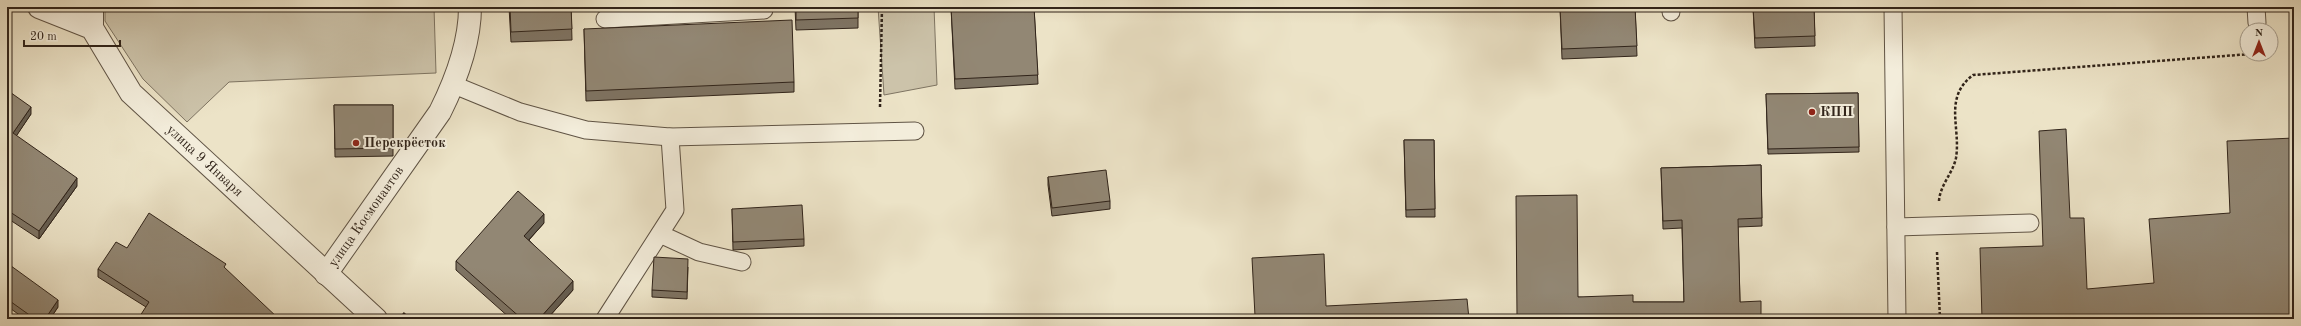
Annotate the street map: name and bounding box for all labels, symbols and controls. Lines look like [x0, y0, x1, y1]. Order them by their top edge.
scale bar [24, 22, 120, 48]
north arrow [2239, 22, 2279, 62]
text: N [2255, 28, 2264, 39]
text: 20 m [30, 31, 57, 43]
place label: КПП [1820, 105, 1853, 119]
marker: КПП [1807, 107, 1817, 117]
street label: улица 9 Января [164, 122, 245, 199]
place label: Перекрёсток [364, 136, 446, 150]
marker: Перекрёсток [351, 138, 361, 148]
street label: улица Космонавтов [326, 164, 407, 270]

